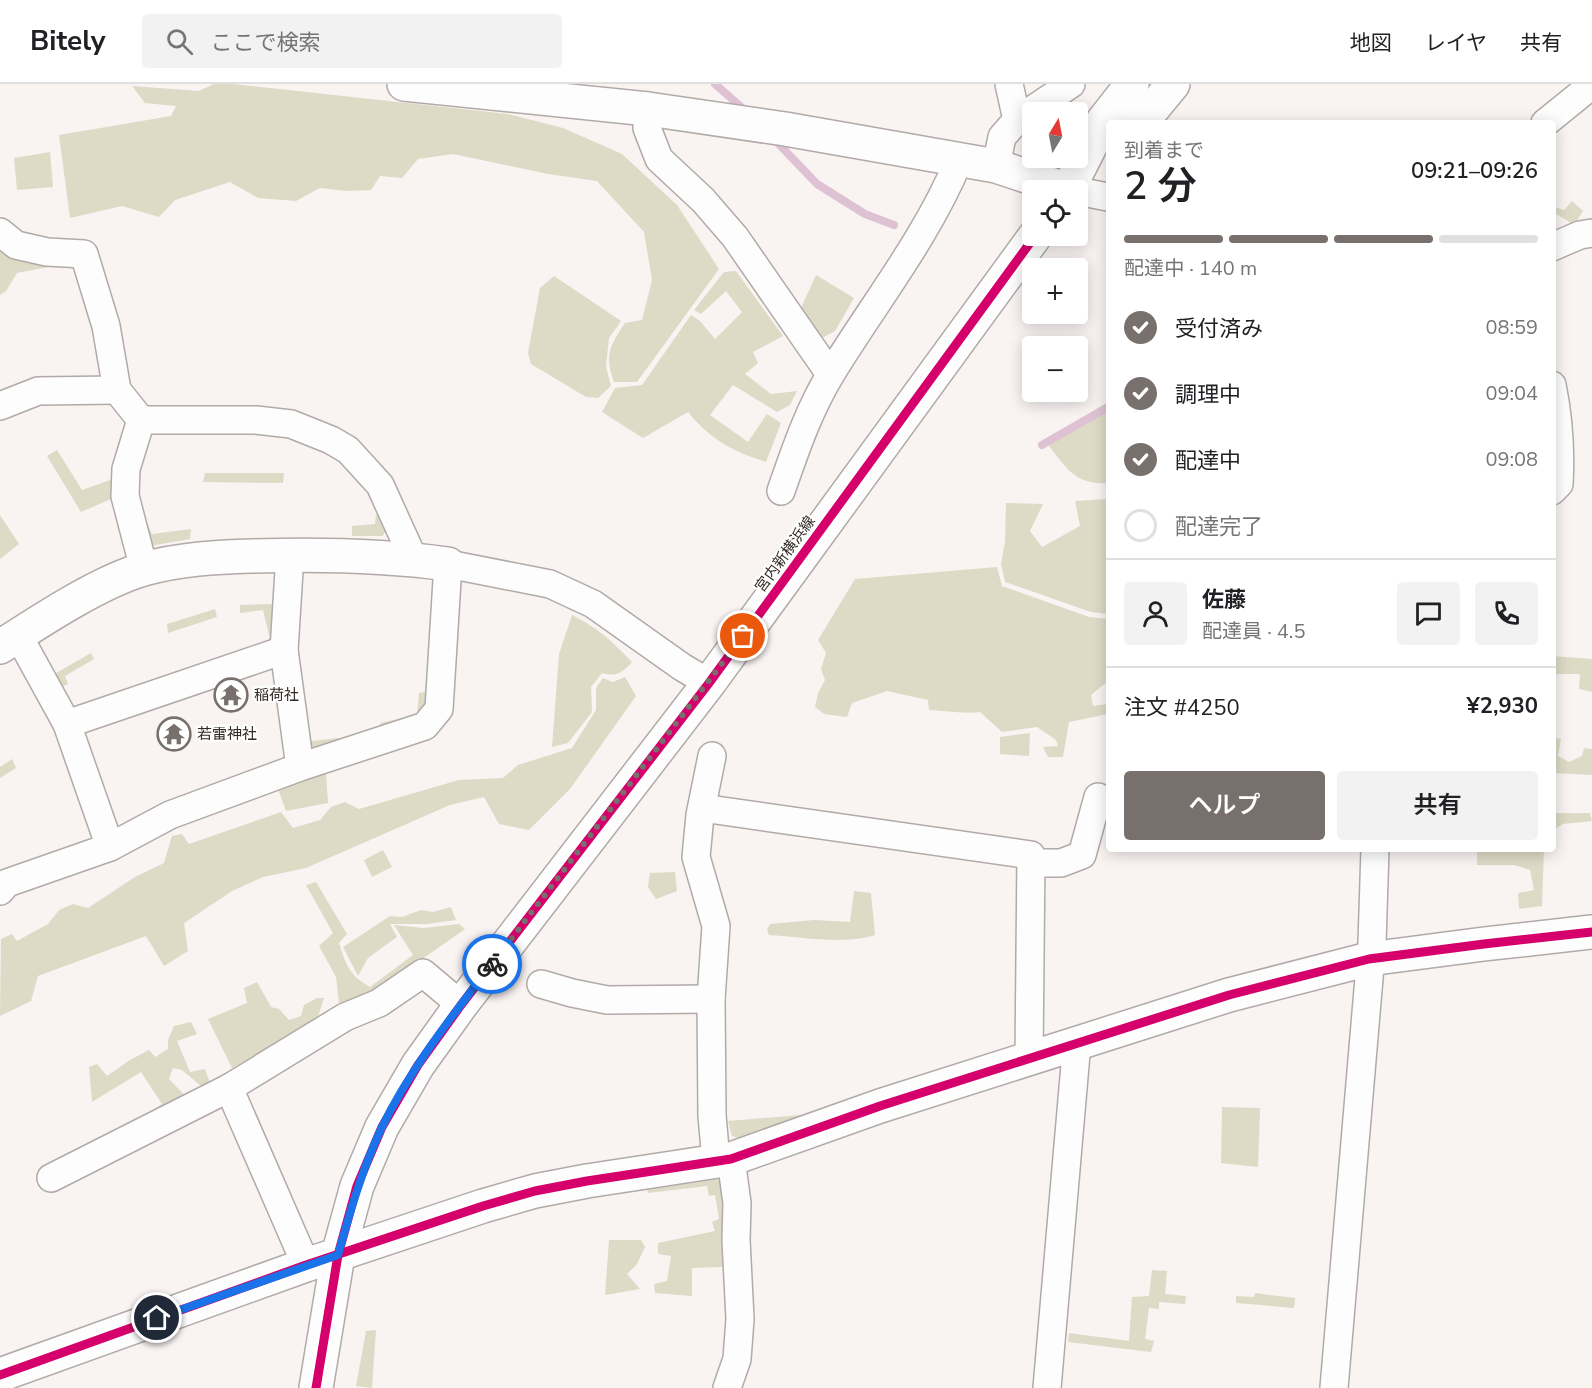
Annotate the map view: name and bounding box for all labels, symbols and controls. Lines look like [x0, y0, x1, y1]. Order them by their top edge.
search box [142, 14, 562, 68]
text: Bitely [30, 22, 106, 60]
icon: search [163, 25, 196, 58]
text: ここで検索 [211, 28, 321, 58]
text: 地図 [1350, 29, 1392, 57]
text: レイヤ [1425, 29, 1487, 57]
text: 共有 [1520, 29, 1562, 57]
north arrow [1022, 102, 1088, 168]
map controls [1022, 102, 1088, 402]
text: 到着まで [1124, 137, 1204, 164]
text: 09:21–09:26 [1411, 156, 1538, 186]
text: 2 分 [1124, 160, 1197, 213]
button: locate [1022, 180, 1088, 246]
text: 配達中 · 140 m [1124, 255, 1257, 282]
button: + [1022, 258, 1088, 324]
icon: check [1124, 311, 1157, 344]
text: 受付済み [1175, 314, 1263, 344]
text: 08:59 [1485, 314, 1538, 341]
button: − [1022, 336, 1088, 402]
icon: check [1124, 377, 1157, 410]
text: 調理中 [1175, 380, 1241, 410]
text: 09:04 [1485, 380, 1538, 407]
icon: check [1124, 443, 1157, 476]
text: 配達中 [1175, 446, 1241, 476]
text: 09:08 [1485, 446, 1538, 473]
street label: 宮内新横浜線 [750, 512, 820, 596]
text: 配達完了 [1175, 512, 1263, 542]
button: person [1124, 582, 1187, 645]
button: chat [1397, 582, 1460, 645]
button: phone [1475, 582, 1538, 645]
text: 佐藤 [1202, 585, 1246, 615]
pin [717, 610, 768, 661]
text: 配達員 · 4.5 [1202, 618, 1305, 645]
icon: bag [726, 619, 759, 652]
temple icon: 稲荷社 [213, 677, 249, 713]
place label: 稲荷社 [254, 685, 299, 705]
text: ¥2,930 [1467, 691, 1538, 721]
text: 注文 #4250 [1124, 693, 1240, 723]
temple icon: 若雷神社 [156, 716, 192, 752]
place label: 若雷神社 [197, 724, 257, 744]
button: ヘルプ [1124, 771, 1325, 840]
button: 共有 [1337, 771, 1538, 840]
courier [462, 934, 522, 994]
icon: bike [476, 948, 509, 981]
pin [131, 1292, 182, 1343]
icon: home [140, 1301, 173, 1334]

